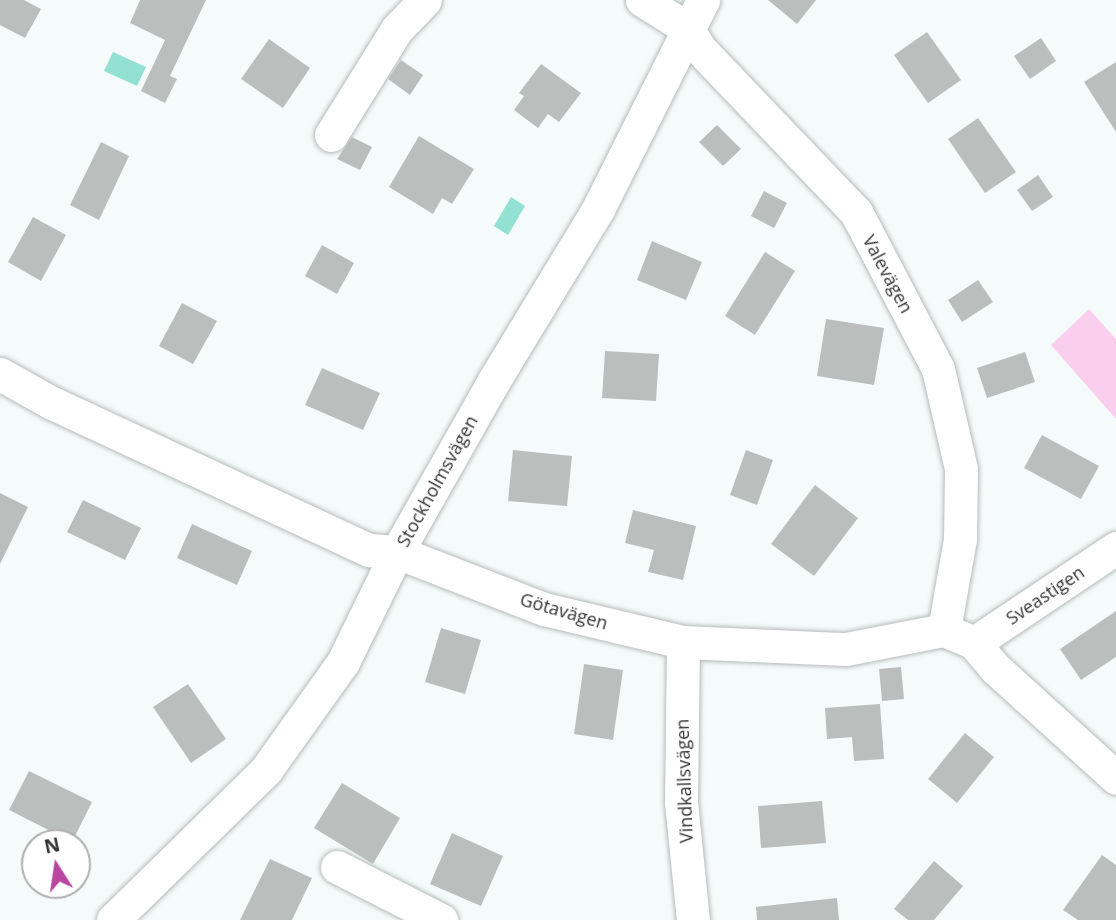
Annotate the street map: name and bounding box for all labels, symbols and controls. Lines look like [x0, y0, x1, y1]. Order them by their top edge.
street label: Valevägen [858, 231, 918, 317]
street label: Stockholmsvägen [392, 412, 482, 550]
street label: Sveastigen [1002, 561, 1088, 629]
street label: Götavägen [518, 588, 610, 634]
street label: Vindkallsvägen [671, 718, 697, 844]
north arrow [21, 829, 91, 899]
text: N [42, 831, 62, 860]

